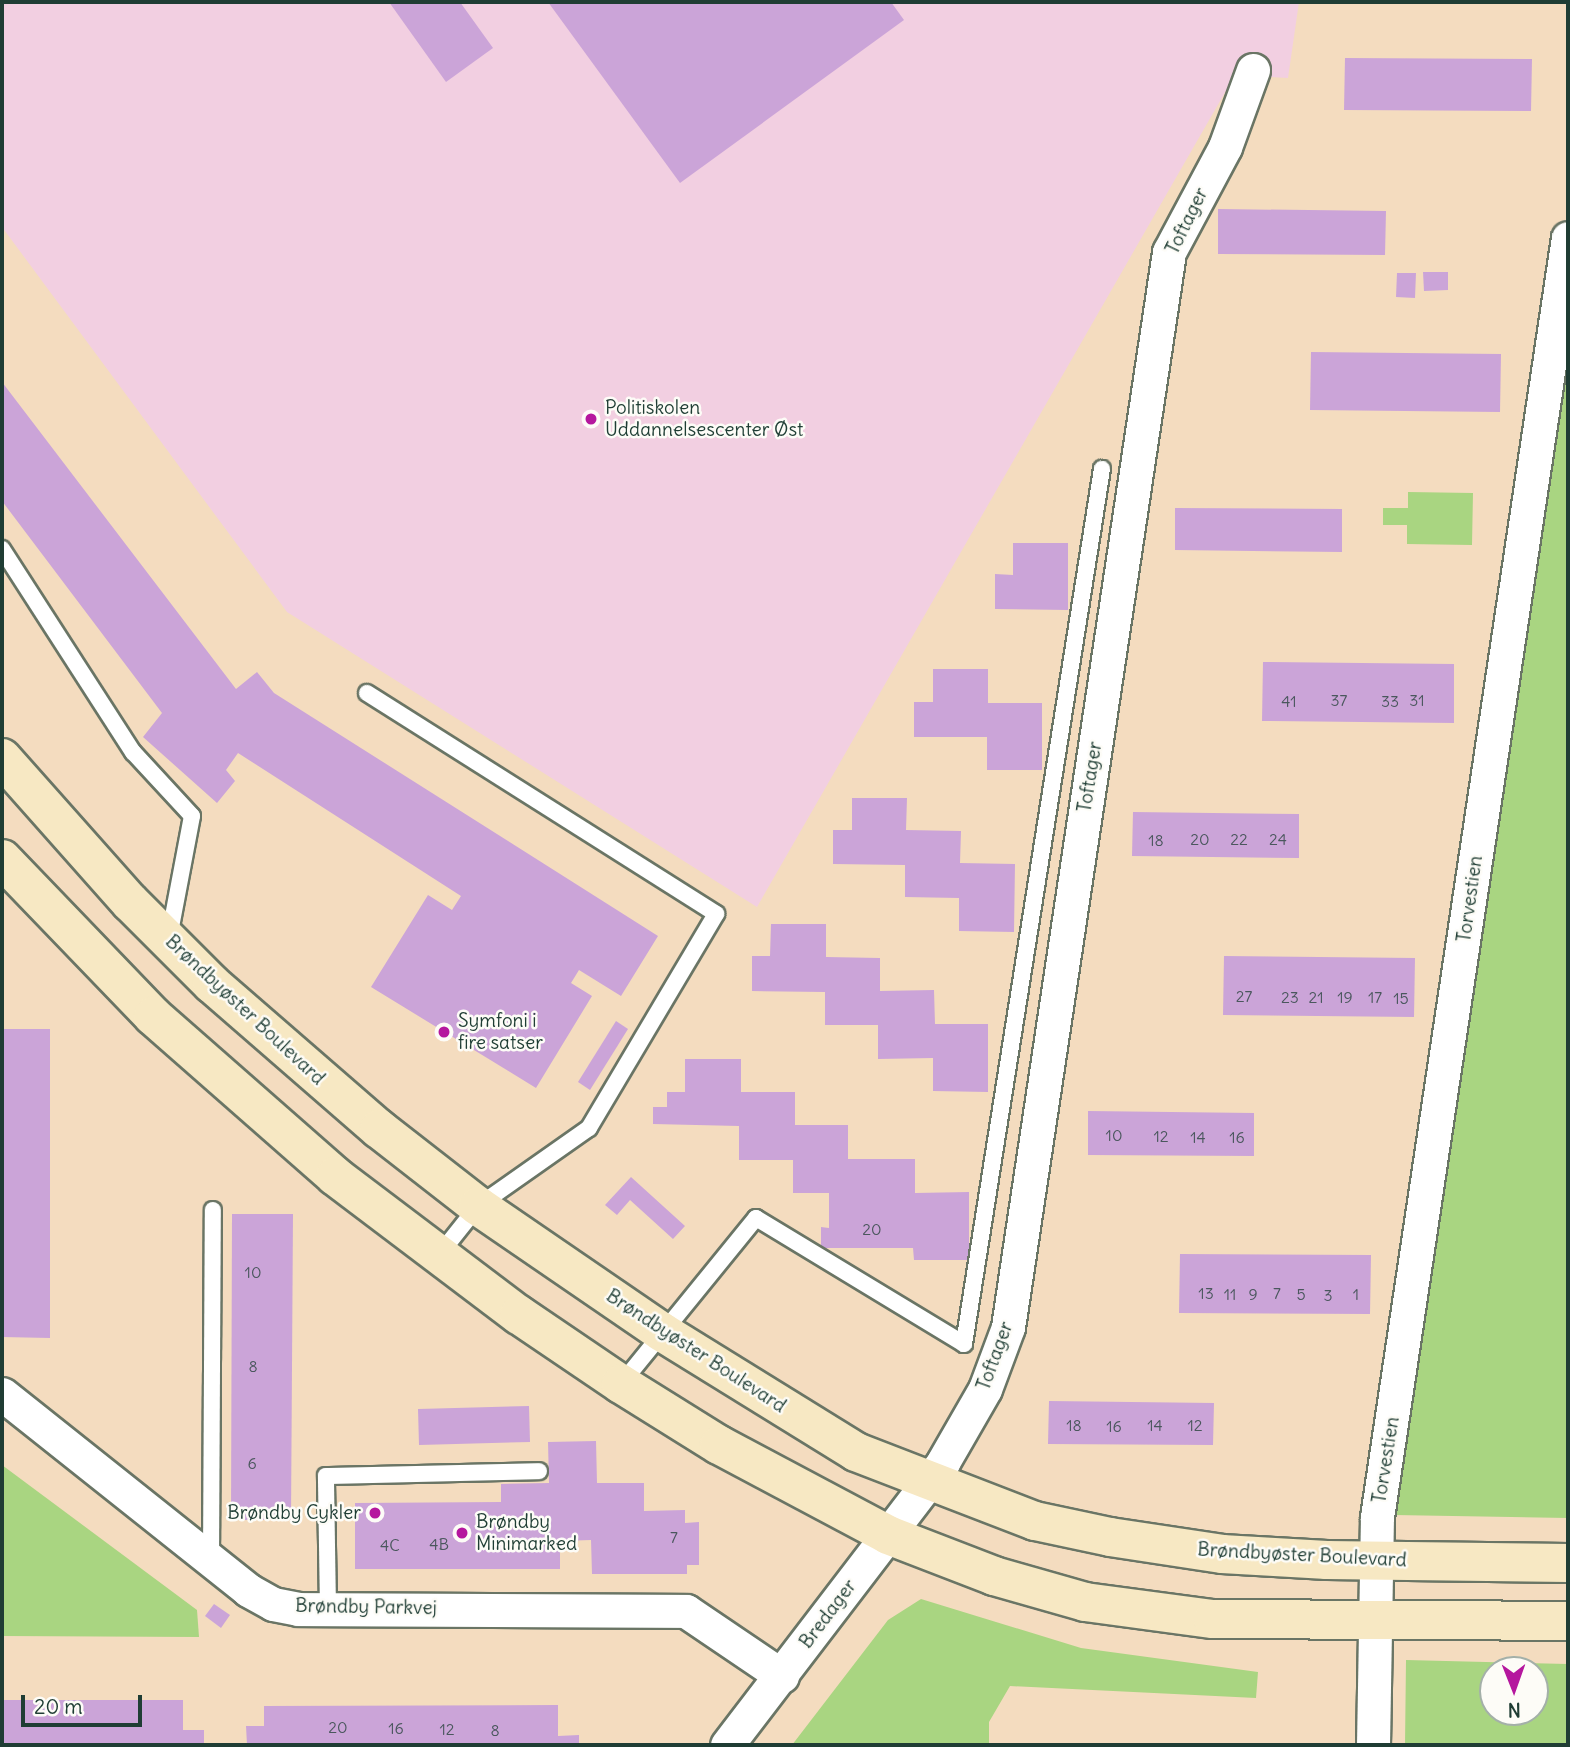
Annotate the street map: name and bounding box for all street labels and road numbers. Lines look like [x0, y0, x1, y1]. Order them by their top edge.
street label: Toftager [1161, 184, 1213, 258]
street label: Toftager [1073, 740, 1107, 814]
street label: Torvestien [1453, 854, 1487, 944]
street label: Brøndbyøster Boulevard [161, 930, 329, 1090]
street label: Brøndbyøster Boulevard [602, 1284, 790, 1418]
street label: Toftager [972, 1319, 1018, 1393]
street label: Torvestien [1368, 1415, 1404, 1505]
street label: Brøndbyøster Boulevard [1197, 1538, 1407, 1572]
street label: Bredager [795, 1575, 861, 1653]
street label: Brøndby Parkvej [295, 1594, 437, 1620]

